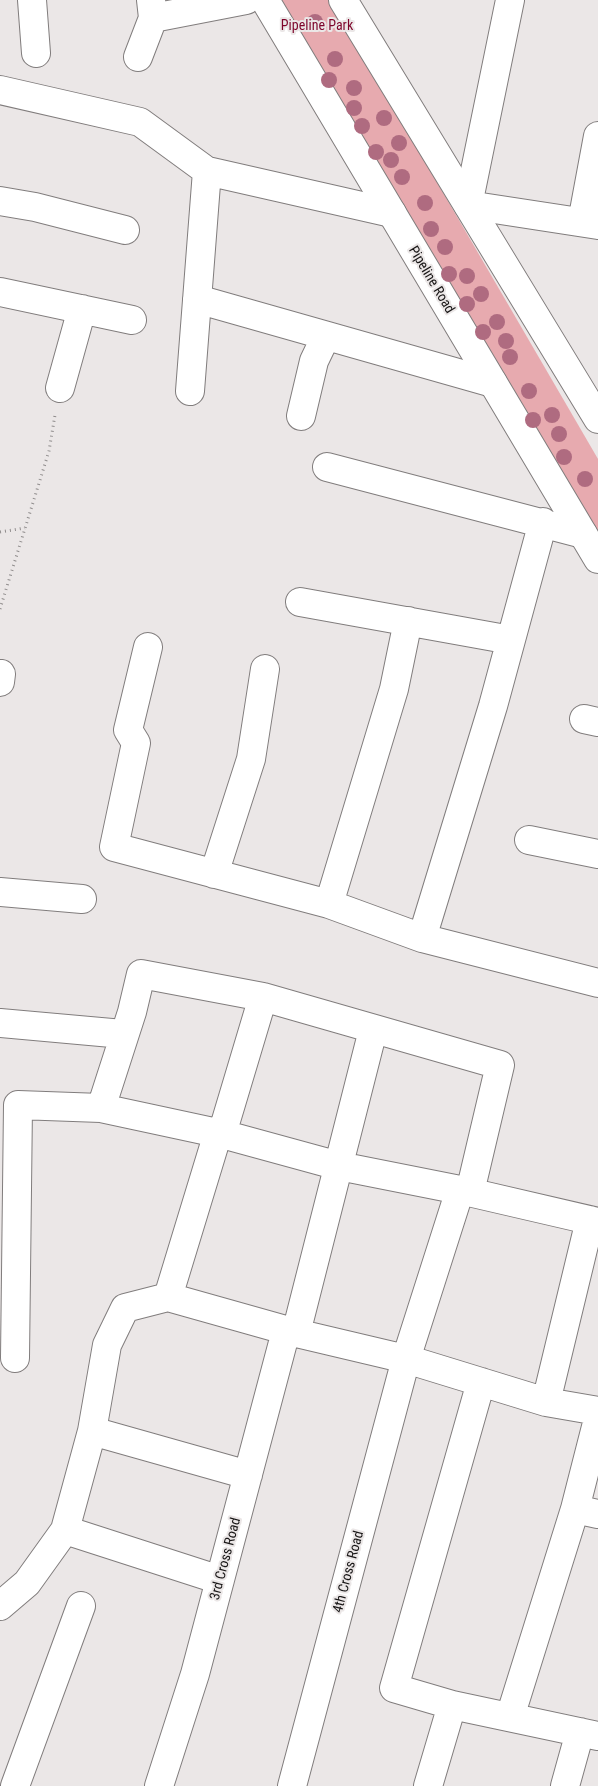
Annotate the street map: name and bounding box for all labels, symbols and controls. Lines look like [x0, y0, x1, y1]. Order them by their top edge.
park label: Pipeline Park [281, 18, 353, 34]
street label: Pipeline Road [404, 243, 458, 317]
street label: 3rd Cross Road [207, 1516, 245, 1602]
street label: 4th Cross Road [330, 1529, 368, 1615]

